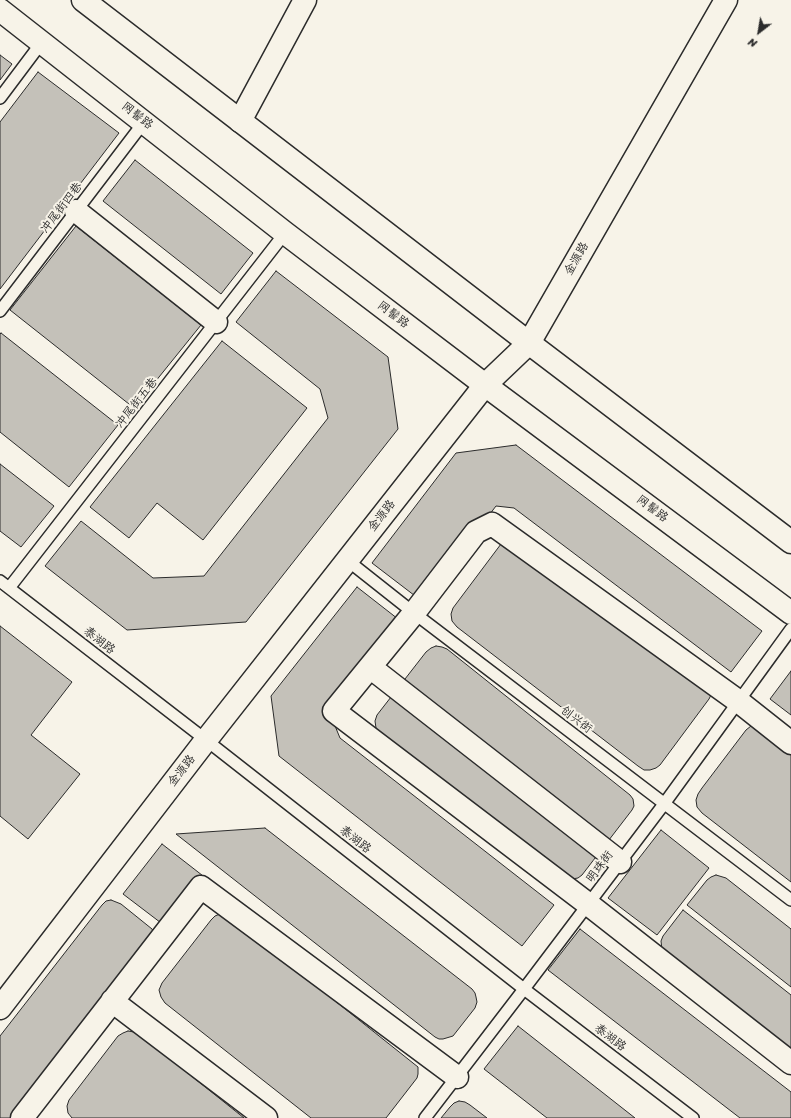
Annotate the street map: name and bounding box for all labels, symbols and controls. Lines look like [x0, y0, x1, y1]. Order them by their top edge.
north arrow [739, 12, 779, 52]
text: N [744, 33, 761, 53]
street label: 网髻路 [118, 99, 156, 133]
street label: 冲尾街四巷 [38, 180, 86, 236]
street label: 金源路 [562, 240, 592, 278]
street label: 网髻路 [374, 298, 412, 332]
street label: 冲尾街五巷 [113, 375, 161, 431]
street label: 网髻路 [633, 492, 671, 526]
street label: 金源路 [365, 497, 399, 535]
street label: 泰湖路 [80, 624, 118, 658]
street label: 创兴街 [557, 703, 595, 737]
street label: 金源路 [165, 752, 199, 790]
street label: 泰湖路 [336, 823, 374, 857]
street label: 明珠街 [583, 848, 617, 886]
street label: 泰湖路 [591, 1021, 629, 1055]

